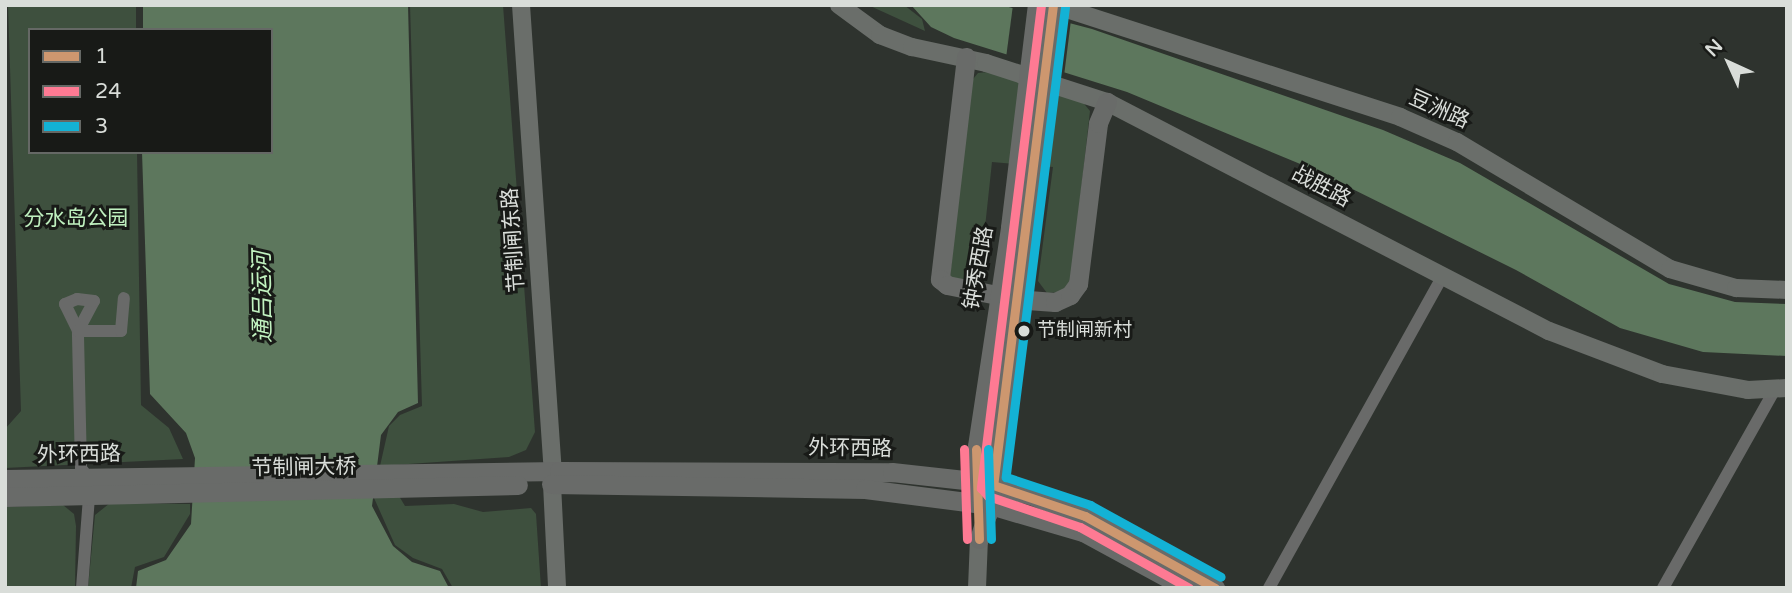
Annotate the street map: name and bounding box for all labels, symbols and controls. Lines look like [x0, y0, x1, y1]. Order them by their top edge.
legend [28, 28, 273, 154]
north arrow [1694, 28, 1764, 98]
text: N [1701, 35, 1727, 61]
text: 1 [95, 44, 108, 69]
text: 24 [95, 79, 121, 104]
street label: 豆洲路 [1405, 86, 1473, 134]
text: 3 [95, 114, 108, 139]
street label: 战胜路 [1287, 161, 1355, 213]
street label: 节制闸东路 [498, 187, 530, 293]
park label: 分水岛公园 [24, 206, 128, 232]
street label: 钟秀西路 [959, 224, 999, 312]
water label: 通吕运河 [248, 251, 278, 343]
place label: 节制闸新村 [1037, 320, 1132, 342]
marker: 节制闸新村 [1017, 324, 1031, 338]
street label: 外环西路 [808, 436, 892, 462]
street label: 外环西路 [37, 442, 121, 468]
street label: 节制闸大桥 [251, 454, 357, 482]

